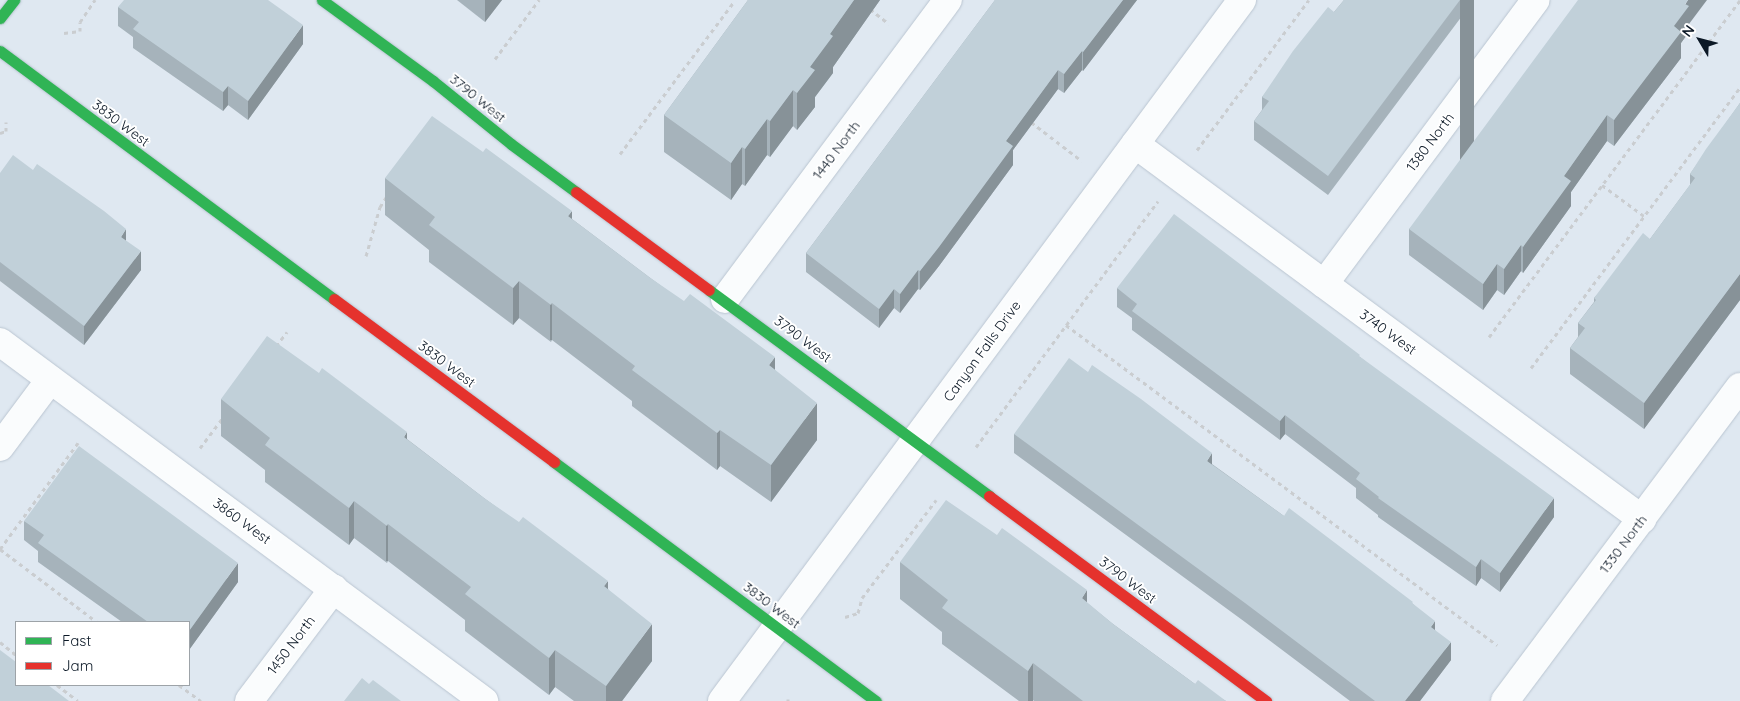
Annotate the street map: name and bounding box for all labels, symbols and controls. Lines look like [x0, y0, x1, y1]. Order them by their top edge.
north arrow [1675, 15, 1725, 65]
text: N [1678, 21, 1698, 41]
street label: 3790 West [447, 70, 509, 126]
street label: 3830 West [89, 96, 153, 150]
street label: 1380 North [1403, 109, 1457, 175]
street label: 1440 North [809, 118, 863, 182]
street label: Canyon Falls Drive [940, 297, 1024, 405]
street label: 3740 West [1356, 306, 1420, 358]
street label: 3790 West [771, 312, 835, 366]
street label: 3830 West [415, 337, 479, 391]
street label: 3860 West [210, 494, 274, 548]
street label: 1330 North [1596, 511, 1650, 577]
street label: 3790 West [1096, 553, 1160, 607]
street label: 3830 West [740, 578, 804, 632]
street label: 1450 North [264, 612, 318, 678]
legend [15, 621, 190, 686]
text: Fast [62, 631, 91, 650]
text: Jam [62, 656, 93, 675]

